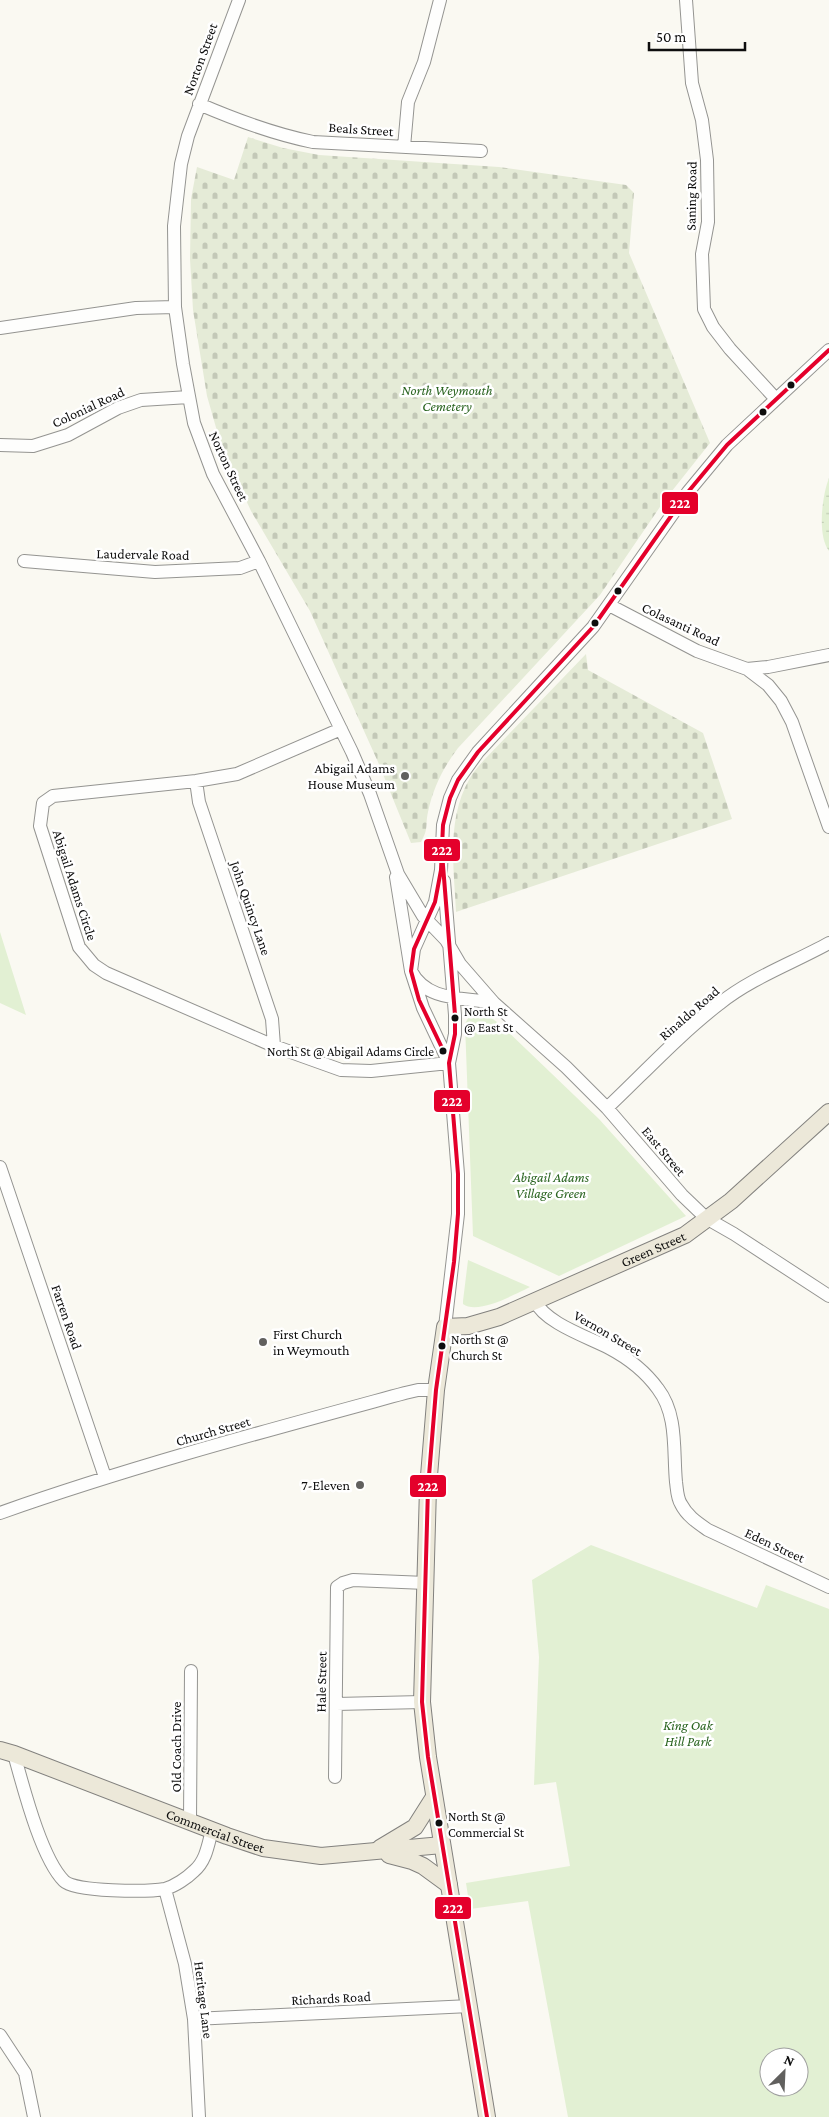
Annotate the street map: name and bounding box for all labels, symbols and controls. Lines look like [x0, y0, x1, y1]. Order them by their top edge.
street label: Norton Street [180, 20, 221, 97]
scale bar [649, 20, 745, 52]
text: 50 m [656, 29, 686, 45]
street label: Beals Street [328, 119, 394, 139]
street label: Saning Road [682, 160, 700, 231]
unlabelled marker [786, 380, 796, 390]
park label: North Weymouth Cemetery [401, 382, 493, 414]
street label: Colonial Road [49, 383, 127, 431]
unlabelled marker [758, 407, 768, 417]
street label: Norton Street [206, 428, 252, 504]
line badge: 222 [661, 491, 699, 515]
text: 222 [669, 495, 691, 511]
street label: Laudervale Road [96, 545, 190, 563]
unlabelled marker [613, 586, 623, 596]
street label: Colasanti Road [640, 599, 723, 649]
unlabelled marker [590, 618, 600, 628]
place label: Abigail Adams House Museum [308, 760, 395, 792]
marker: Abigail Adams House Museum [399, 770, 411, 782]
street label: Abigail Adams Circle [50, 828, 100, 942]
line badge: 222 [423, 838, 461, 862]
text: 222 [431, 842, 453, 858]
street label: John Quincy Lane [227, 857, 275, 957]
street label: Rinaldo Road [656, 982, 723, 1043]
place label: North St @ East St [464, 1004, 514, 1035]
marker: North St @ East St [450, 1013, 460, 1023]
place label: North St @ Abigail Adams Circle [267, 1044, 434, 1059]
marker: North St @ Abigail Adams Circle [438, 1046, 448, 1056]
line badge: 222 [433, 1089, 471, 1113]
text: 222 [441, 1093, 463, 1109]
street label: East Street [639, 1123, 690, 1179]
park label: Abigail Adams Village Green [512, 1169, 590, 1201]
street label: Green Street [618, 1228, 688, 1270]
street label: Farren Road [48, 1283, 86, 1352]
street label: Vernon Street [571, 1307, 645, 1359]
place label: First Church in Weymouth [273, 1326, 350, 1358]
place label: North St @ Church St [451, 1332, 509, 1363]
marker: First Church in Weymouth [257, 1336, 269, 1348]
marker: North St @ Church St [437, 1341, 447, 1351]
street label: Church Street [174, 1413, 252, 1449]
line badge: 222 [409, 1474, 447, 1498]
place label: 7-Eleven [301, 1477, 350, 1493]
text: 222 [417, 1478, 439, 1494]
marker: 7-Eleven [354, 1479, 366, 1491]
street label: Eden Street [743, 1524, 808, 1566]
street label: Hale Street [312, 1651, 330, 1713]
street label: Old Coach Drive [168, 1702, 184, 1793]
park label: King Oak Hill Park [663, 1717, 714, 1749]
street label: Commercial Street [164, 1805, 267, 1856]
place label: North St @ Commercial St [448, 1809, 525, 1840]
marker: North St @ Commercial St [434, 1818, 444, 1828]
line badge: 222 [434, 1896, 472, 1920]
text: 222 [442, 1900, 464, 1916]
street label: Heritage Lane [191, 1960, 217, 2040]
street label: Richards Road [291, 1988, 372, 2008]
north arrow [759, 2047, 809, 2097]
text: N [782, 2051, 797, 2070]

